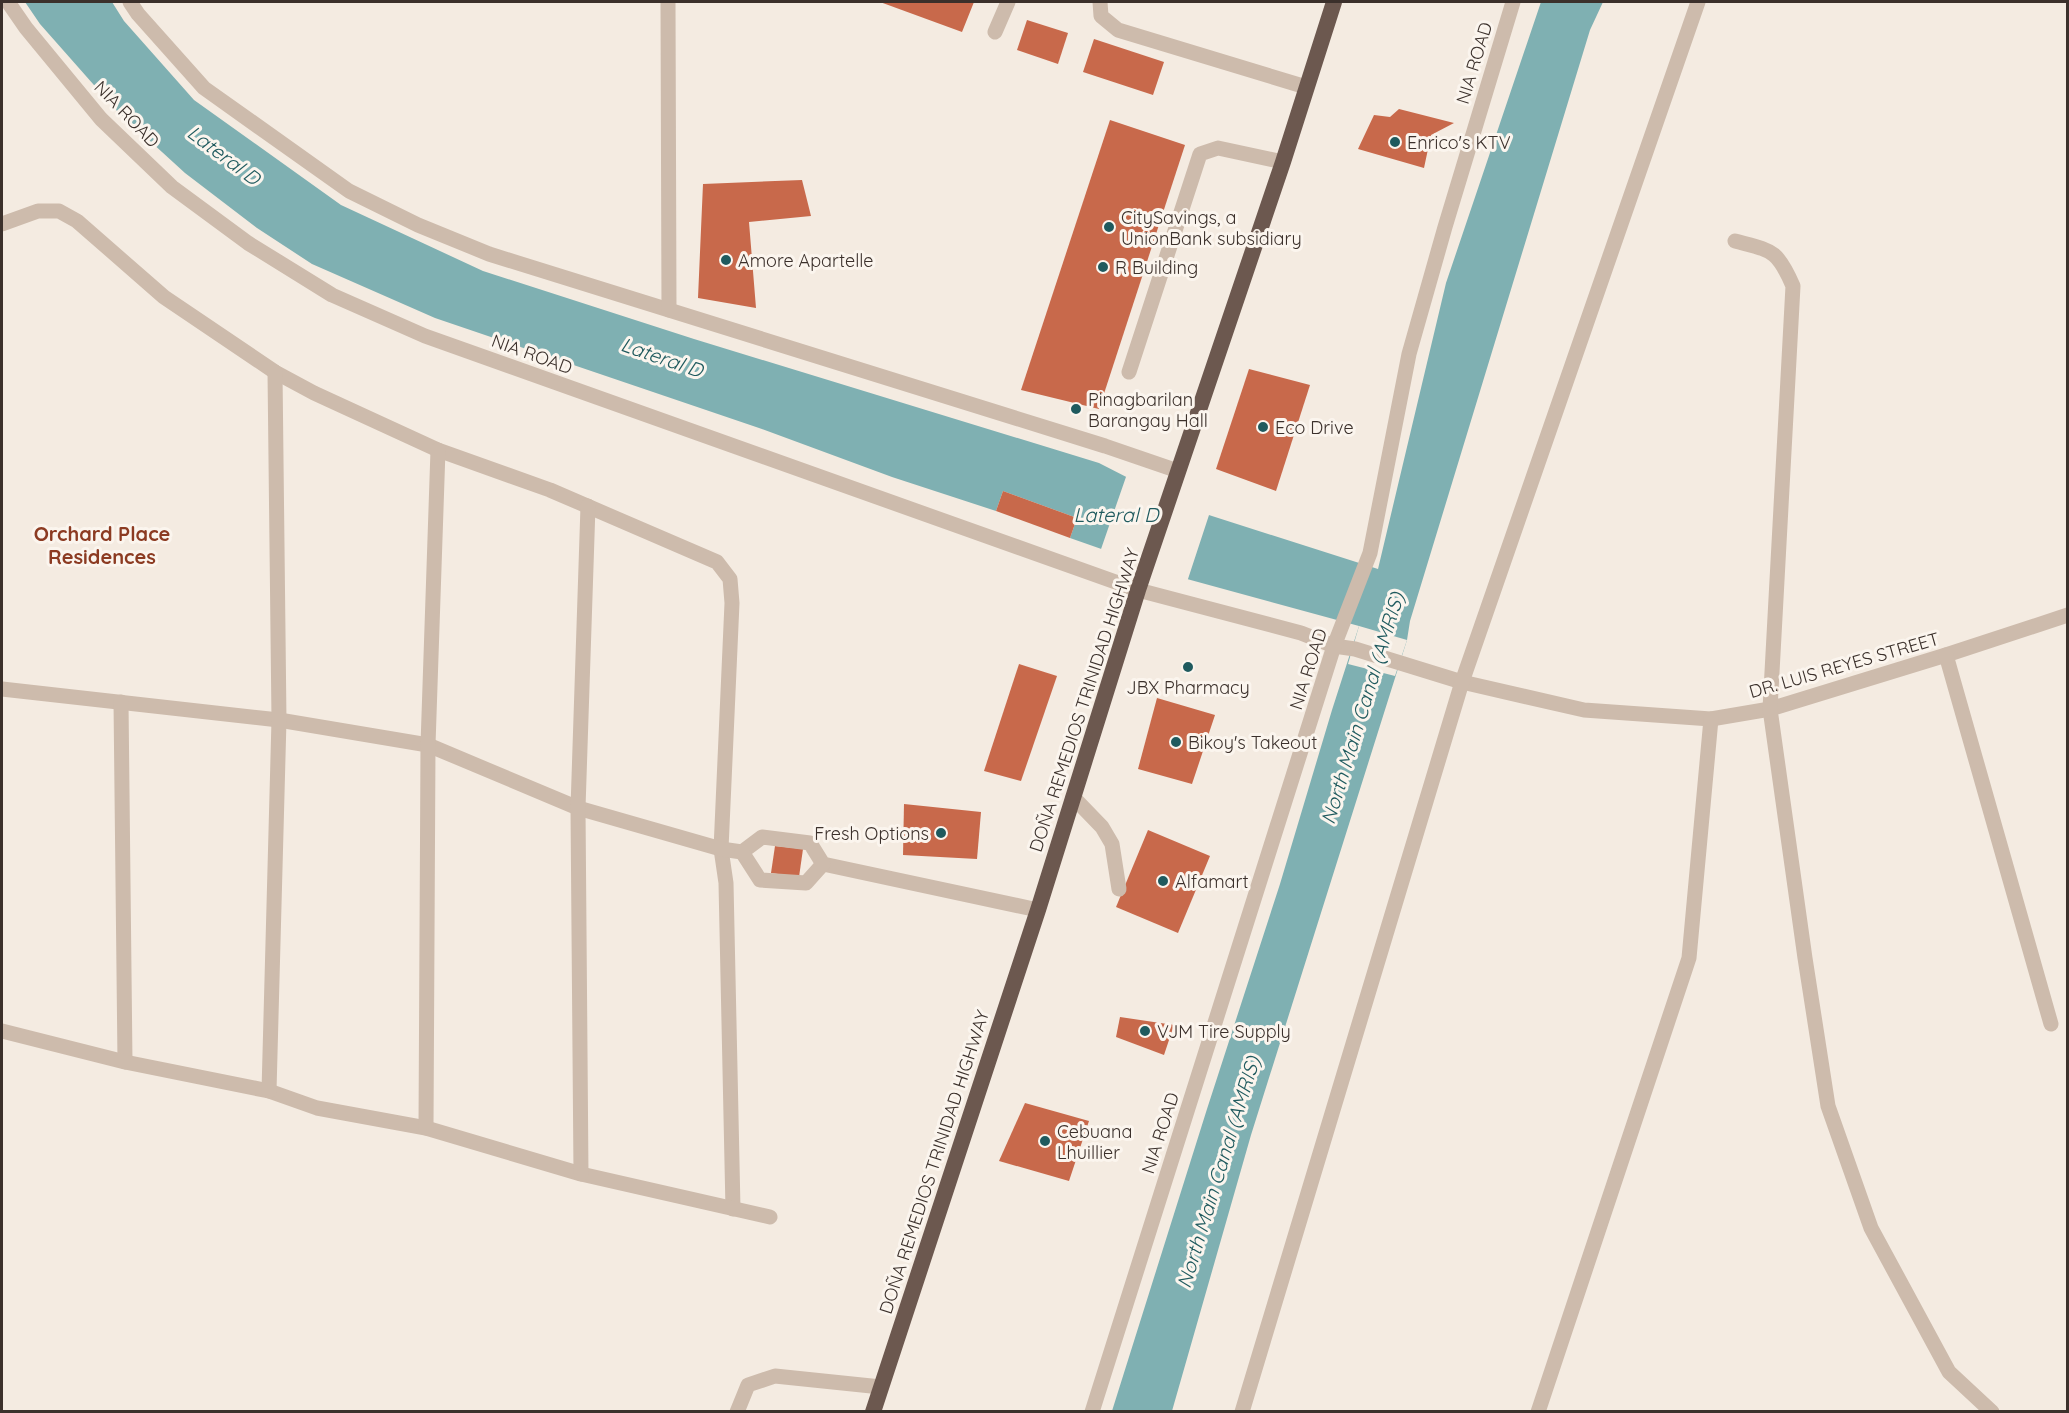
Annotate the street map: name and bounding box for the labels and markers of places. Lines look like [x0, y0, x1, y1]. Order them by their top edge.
place label: Enrico's KTV [1407, 131, 1511, 154]
marker: Enrico's KTV [1388, 135, 1402, 149]
place label: CitySavings, a UnionBank subsidiary [1121, 206, 1302, 250]
marker: CitySavings, a UnionBank subsidiary [1102, 220, 1116, 234]
place label: Amore Apartelle [738, 249, 873, 272]
marker: Amore Apartelle [719, 253, 733, 267]
place label: R Building [1115, 256, 1198, 279]
marker: R Building [1096, 260, 1110, 274]
place label: Pinagbarilan Barangay Hall [1088, 388, 1208, 432]
marker: Pinagbarilan Barangay Hall [1069, 402, 1083, 416]
place label: Eco Drive [1275, 416, 1354, 439]
marker: Eco Drive [1256, 420, 1270, 434]
marker: JBX Pharmacy [1181, 660, 1195, 674]
place label: JBX Pharmacy [1126, 676, 1250, 699]
place label: Bikoy's Takeout [1188, 731, 1317, 754]
marker: Bikoy's Takeout [1169, 735, 1183, 749]
place label: Fresh Options [814, 822, 929, 845]
marker: Fresh Options [934, 826, 948, 840]
place label: Alfamart [1175, 870, 1249, 893]
marker: Alfamart [1156, 874, 1170, 888]
place label: VJM Tire Supply [1157, 1020, 1291, 1043]
marker: VJM Tire Supply [1138, 1024, 1152, 1038]
place label: Cebuana Lhuillier [1057, 1120, 1132, 1164]
marker: Cebuana Lhuillier [1038, 1134, 1052, 1148]

